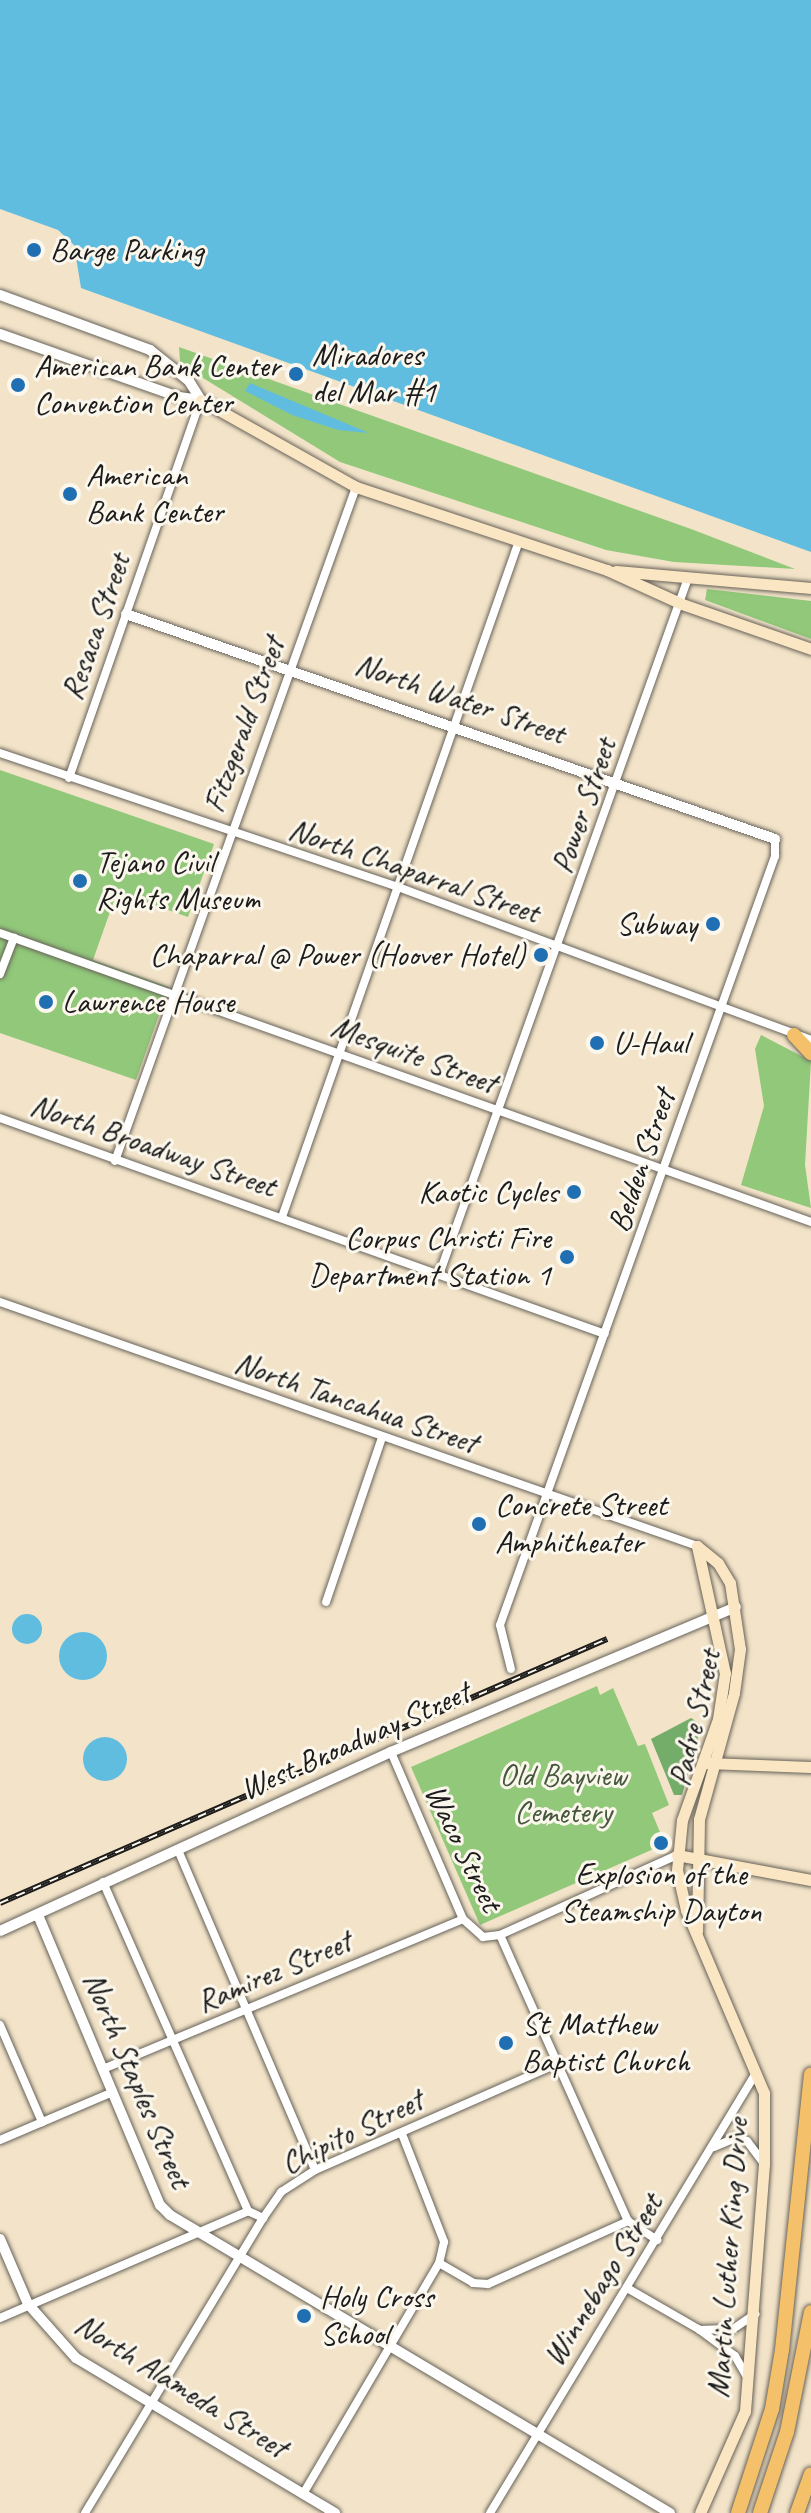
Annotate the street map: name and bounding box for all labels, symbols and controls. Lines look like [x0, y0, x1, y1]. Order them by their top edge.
place label: Barge Parking [50, 231, 204, 269]
marker: Barge Parking [25, 241, 43, 259]
place label: Miradores del Mar #1 [312, 337, 437, 412]
place label: American Bank Center Convention Center [34, 348, 280, 423]
marker: Miradores del Mar #1 [287, 365, 305, 383]
marker: American Bank Center Convention Center [9, 376, 27, 394]
place label: American Bank Center [86, 457, 223, 532]
marker: American Bank Center [61, 485, 79, 503]
street label: Resaca Street [53, 549, 139, 705]
street label: Fitzgerald Street [195, 632, 293, 818]
street label: North Water Street [349, 645, 571, 753]
street label: Power Street [543, 733, 625, 879]
street label: North Chaparral Street [284, 810, 544, 932]
place label: Tejano Civil Rights Museum [96, 844, 262, 919]
marker: Tejano Civil Rights Museum [71, 872, 89, 890]
place label: Subway [616, 905, 697, 943]
marker: Subway [704, 915, 722, 933]
place label: Chaparral @ Power (Hoover Hotel) [150, 936, 525, 974]
marker: Chaparral @ Power (Hoover Hotel) [532, 946, 550, 964]
place label: Lawrence House [62, 983, 234, 1021]
marker: Lawrence House [37, 993, 55, 1011]
street label: Mesquite Street [326, 1007, 502, 1103]
place label: U-Haul [613, 1024, 688, 1062]
marker: U-Haul [588, 1034, 606, 1052]
street label: Belden Street [600, 1085, 684, 1237]
street label: North Broadway Street [25, 1086, 281, 1206]
place label: Kaotic Cycles [419, 1173, 558, 1211]
marker: Kaotic Cycles [565, 1183, 583, 1201]
place label: Corpus Christi Fire Department Station 1 [309, 1220, 551, 1295]
marker: Corpus Christi Fire Department Station 1 [558, 1248, 576, 1266]
street label: North Tancahua Street [228, 1343, 484, 1463]
place label: Concrete Street Amphitheater [495, 1487, 667, 1562]
marker: Concrete Street Amphitheater [470, 1515, 488, 1533]
street label: Padre Street [661, 1646, 729, 1790]
street label: West Broadway Street [235, 1673, 475, 1809]
park label: Old Bayview Cemetery [500, 1757, 626, 1832]
street label: Waco Street [416, 1778, 510, 1918]
marker: Explosion of the Steamship Dayton [652, 1834, 670, 1852]
place label: Explosion of the Steamship Dayton [561, 1856, 761, 1931]
street label: Ramirez Street [191, 1922, 357, 2022]
street label: North Staples Street [74, 1966, 200, 2194]
place label: St Matthew Baptist Church [522, 2006, 691, 2081]
marker: St Matthew Baptist Church [497, 2034, 515, 2052]
street label: Chipito Street [275, 2081, 429, 2183]
street label: Martin Luther King Drive [699, 2117, 757, 2399]
street label: Winnebago Street [535, 2187, 671, 2373]
place label: Holy Cross School [320, 2279, 433, 2354]
street label: North Alameda Street [68, 2305, 294, 2467]
marker: Holy Cross School [295, 2307, 313, 2325]

